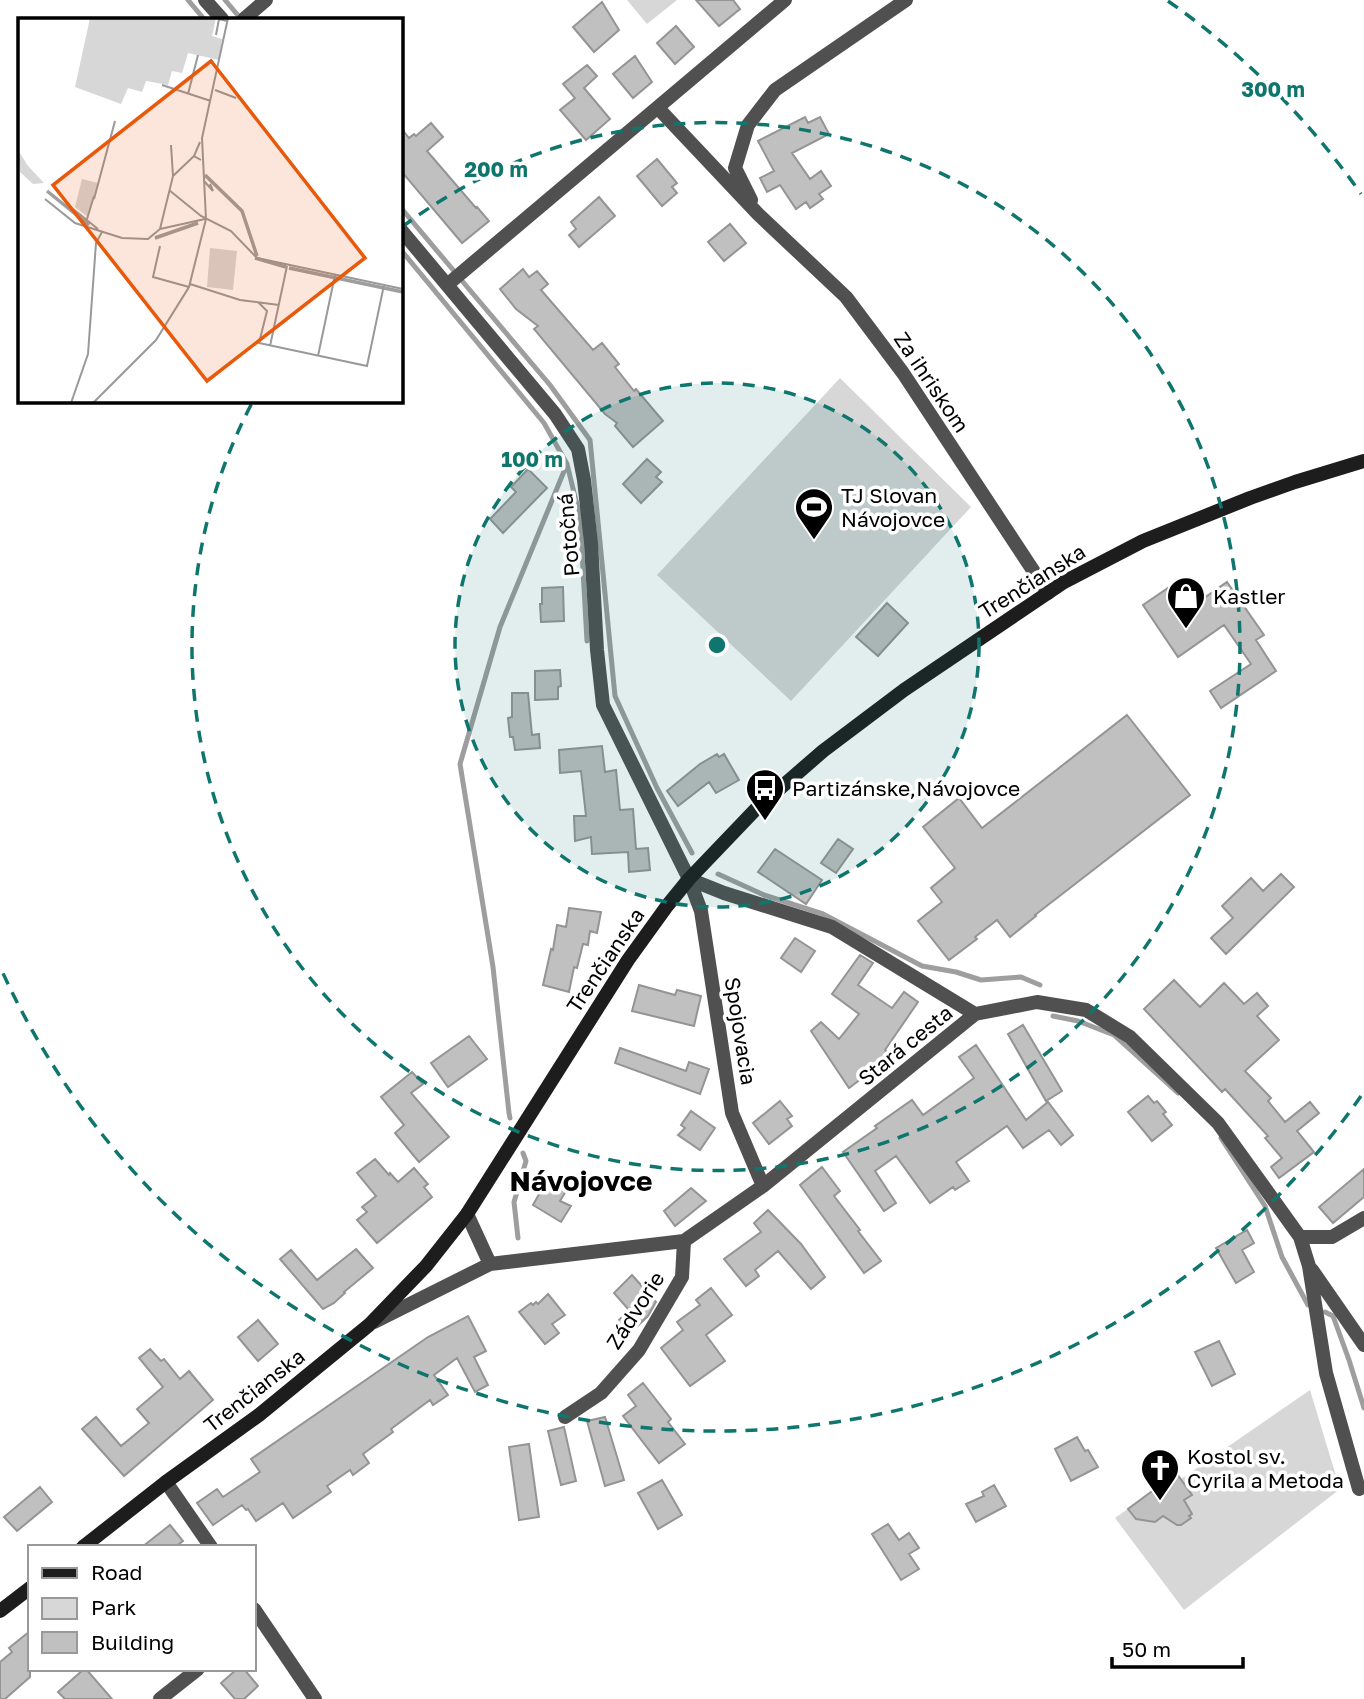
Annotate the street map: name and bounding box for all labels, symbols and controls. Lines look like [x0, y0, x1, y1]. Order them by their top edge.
inset map [18, 18, 402, 402]
text: 300 m [1241, 76, 1305, 102]
text: 200 m [464, 156, 528, 182]
street label: Za ihriskom [889, 327, 975, 437]
text: 100 m [501, 446, 563, 472]
place label: TJ Slovan Návojovce [841, 482, 945, 532]
sports icon: TJ Slovan Návojovce [793, 486, 835, 541]
street label: Potočná [551, 492, 585, 578]
street label: Trenčianska [974, 538, 1090, 624]
shop icon: Kastler [1165, 575, 1207, 630]
place label: Kastler [1213, 583, 1286, 609]
centre of rings [705, 633, 729, 657]
bus stop icon: Partizánske,Návojovce [744, 767, 786, 822]
place label: Partizánske,Návojovce [792, 775, 1020, 801]
street label: Trenčianska [560, 903, 650, 1017]
street label: Spojovacia [720, 975, 762, 1087]
street label: Stará cesta [853, 999, 957, 1091]
district label: Návojovce [510, 1164, 652, 1197]
street label: Zádvorie [600, 1266, 670, 1354]
street label: Trenčianska [198, 1343, 310, 1437]
place label: Kostol sv. Cyrila a Metoda [1187, 1443, 1344, 1493]
church icon: Kostol sv. Cyrila a Metoda [1139, 1447, 1181, 1502]
legend [28, 1545, 256, 1671]
text: Road [91, 1559, 142, 1585]
text: Park [91, 1594, 137, 1620]
scale bar [1112, 1626, 1243, 1670]
text: Building [91, 1629, 174, 1655]
text: 50 m [1122, 1636, 1171, 1662]

